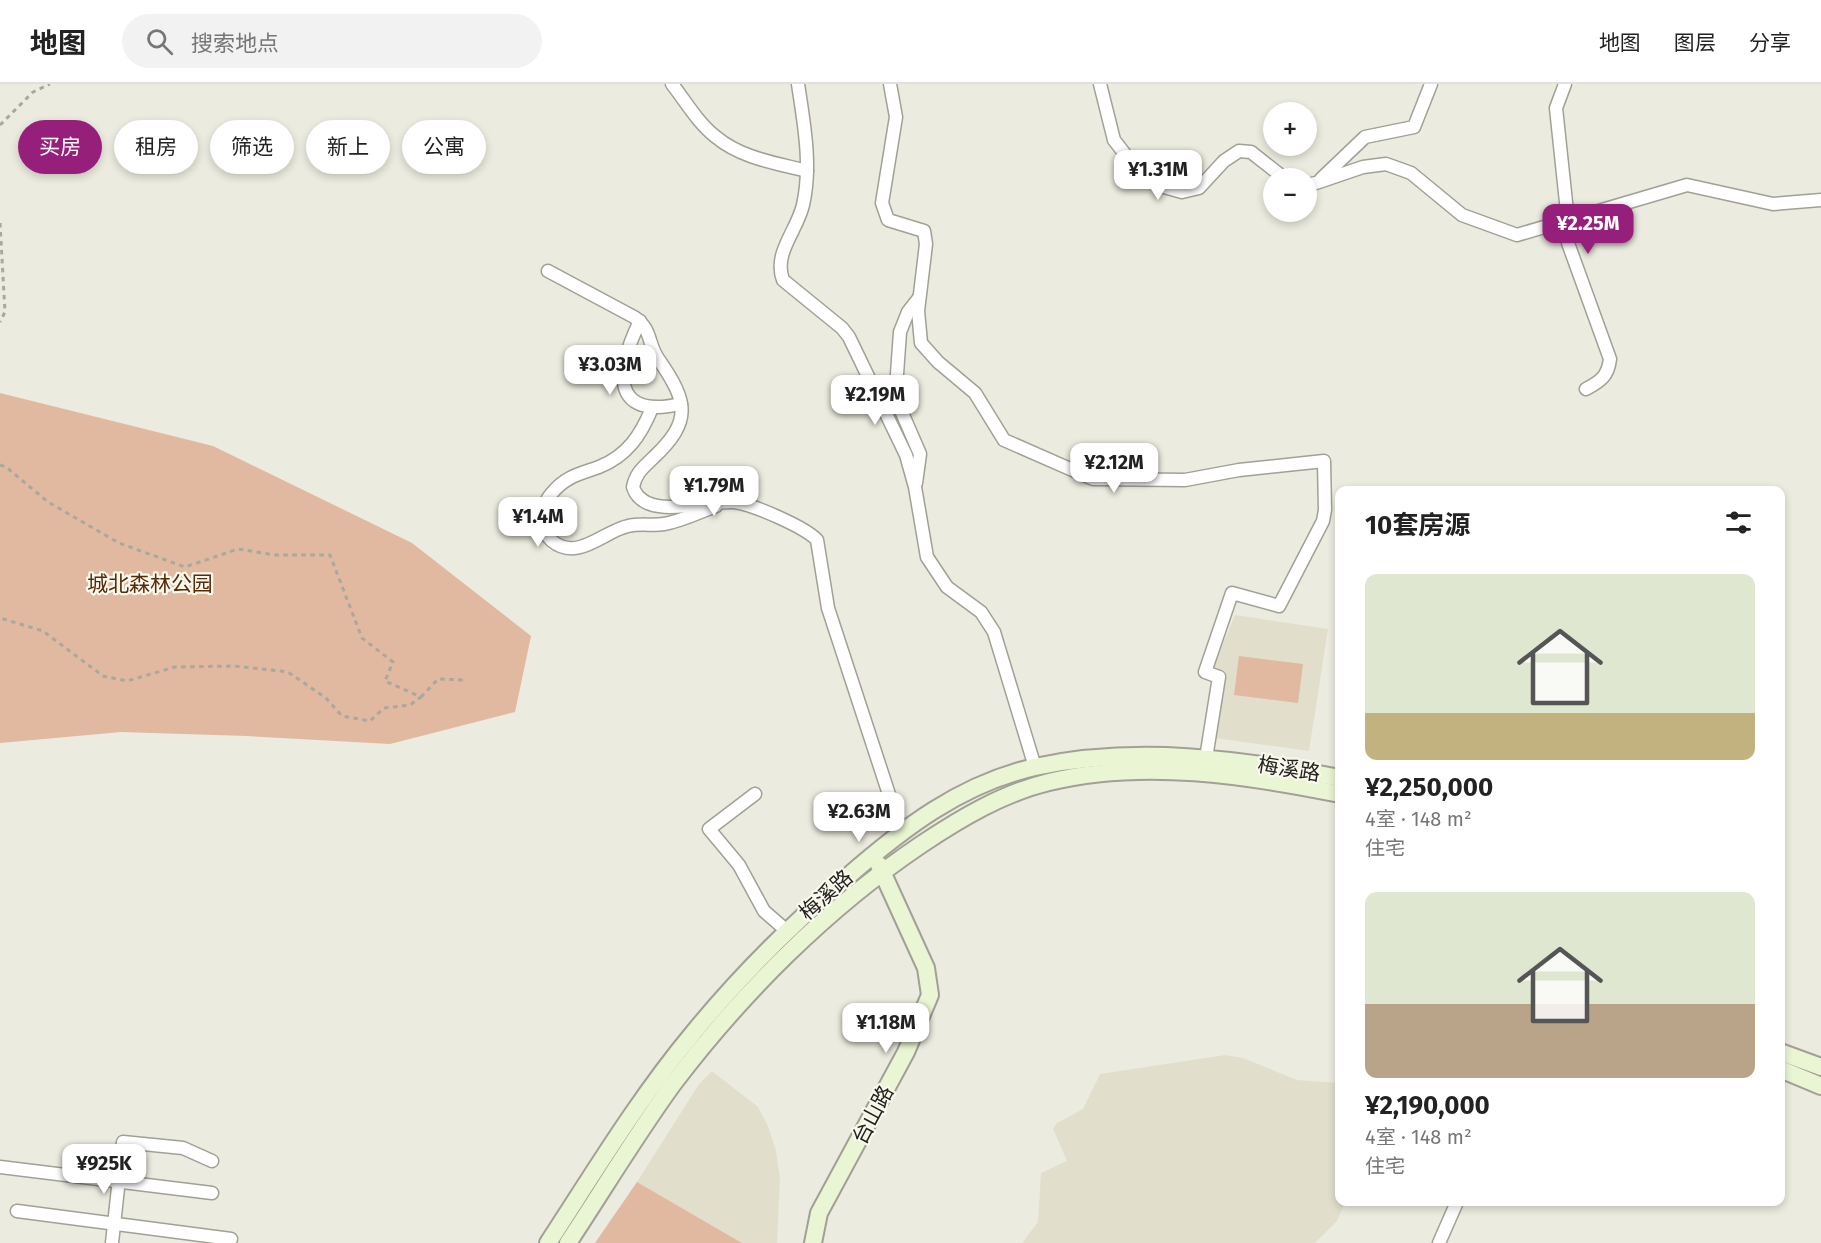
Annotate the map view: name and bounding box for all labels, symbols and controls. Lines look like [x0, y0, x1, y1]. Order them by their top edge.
search box [122, 14, 542, 68]
icon: search [143, 25, 176, 58]
text: 地图 [30, 27, 86, 60]
text: 搜索地点 [191, 30, 279, 57]
text: 地图 [1599, 30, 1641, 56]
text: 图层 [1674, 30, 1716, 56]
text: 分享 [1749, 30, 1791, 56]
map controls [1263, 102, 1317, 222]
button: + [1263, 102, 1317, 156]
chip: 买房 [18, 120, 102, 174]
chip: 租房 [114, 120, 198, 174]
chip: 筛选 [210, 120, 294, 174]
chip: 新上 [306, 120, 390, 174]
chip: 公寓 [402, 120, 486, 174]
pin: ¥1.31M [1109, 150, 1207, 201]
text: ¥1.31M [1128, 157, 1188, 181]
button: − [1263, 168, 1317, 222]
pin: ¥2.25M [1539, 204, 1637, 255]
text: ¥2.25M [1557, 211, 1619, 235]
pin: ¥3.03M [561, 345, 659, 396]
text: ¥3.03M [578, 352, 642, 376]
pin: ¥2.19M [826, 375, 924, 426]
text: ¥2.19M [845, 382, 905, 406]
pin: ¥2.12M [1065, 443, 1163, 494]
text: ¥2.12M [1084, 450, 1144, 474]
pin: ¥1.79M [665, 466, 763, 517]
text: ¥1.79M [684, 473, 744, 497]
pin: ¥1.4M [496, 497, 580, 548]
text: ¥1.4M [512, 504, 564, 528]
icon: filters [1722, 506, 1755, 539]
text: 10套房源 [1365, 510, 1470, 541]
park label: 城北森林公园 [87, 571, 213, 597]
icon: home [1506, 613, 1614, 721]
street label: 梅溪路 [1256, 751, 1322, 787]
text: ¥2,250,000 [1365, 772, 1493, 803]
pin: ¥2.63M [810, 792, 908, 843]
text: ¥2.63M [827, 799, 891, 823]
text: 4室 · 148 m² [1365, 807, 1472, 831]
text: 住宅 [1365, 836, 1405, 860]
street label: 梅溪路 [794, 864, 858, 926]
icon: home [1506, 931, 1614, 1039]
pin: ¥1.18M [837, 1003, 935, 1054]
text: ¥1.18M [856, 1010, 916, 1034]
street label: 台山路 [847, 1081, 899, 1149]
text: ¥2,190,000 [1365, 1090, 1490, 1121]
text: 4室 · 148 m² [1365, 1125, 1472, 1149]
pin: ¥925K [62, 1144, 146, 1195]
text: ¥925K [76, 1151, 132, 1175]
text: 住宅 [1365, 1154, 1405, 1178]

